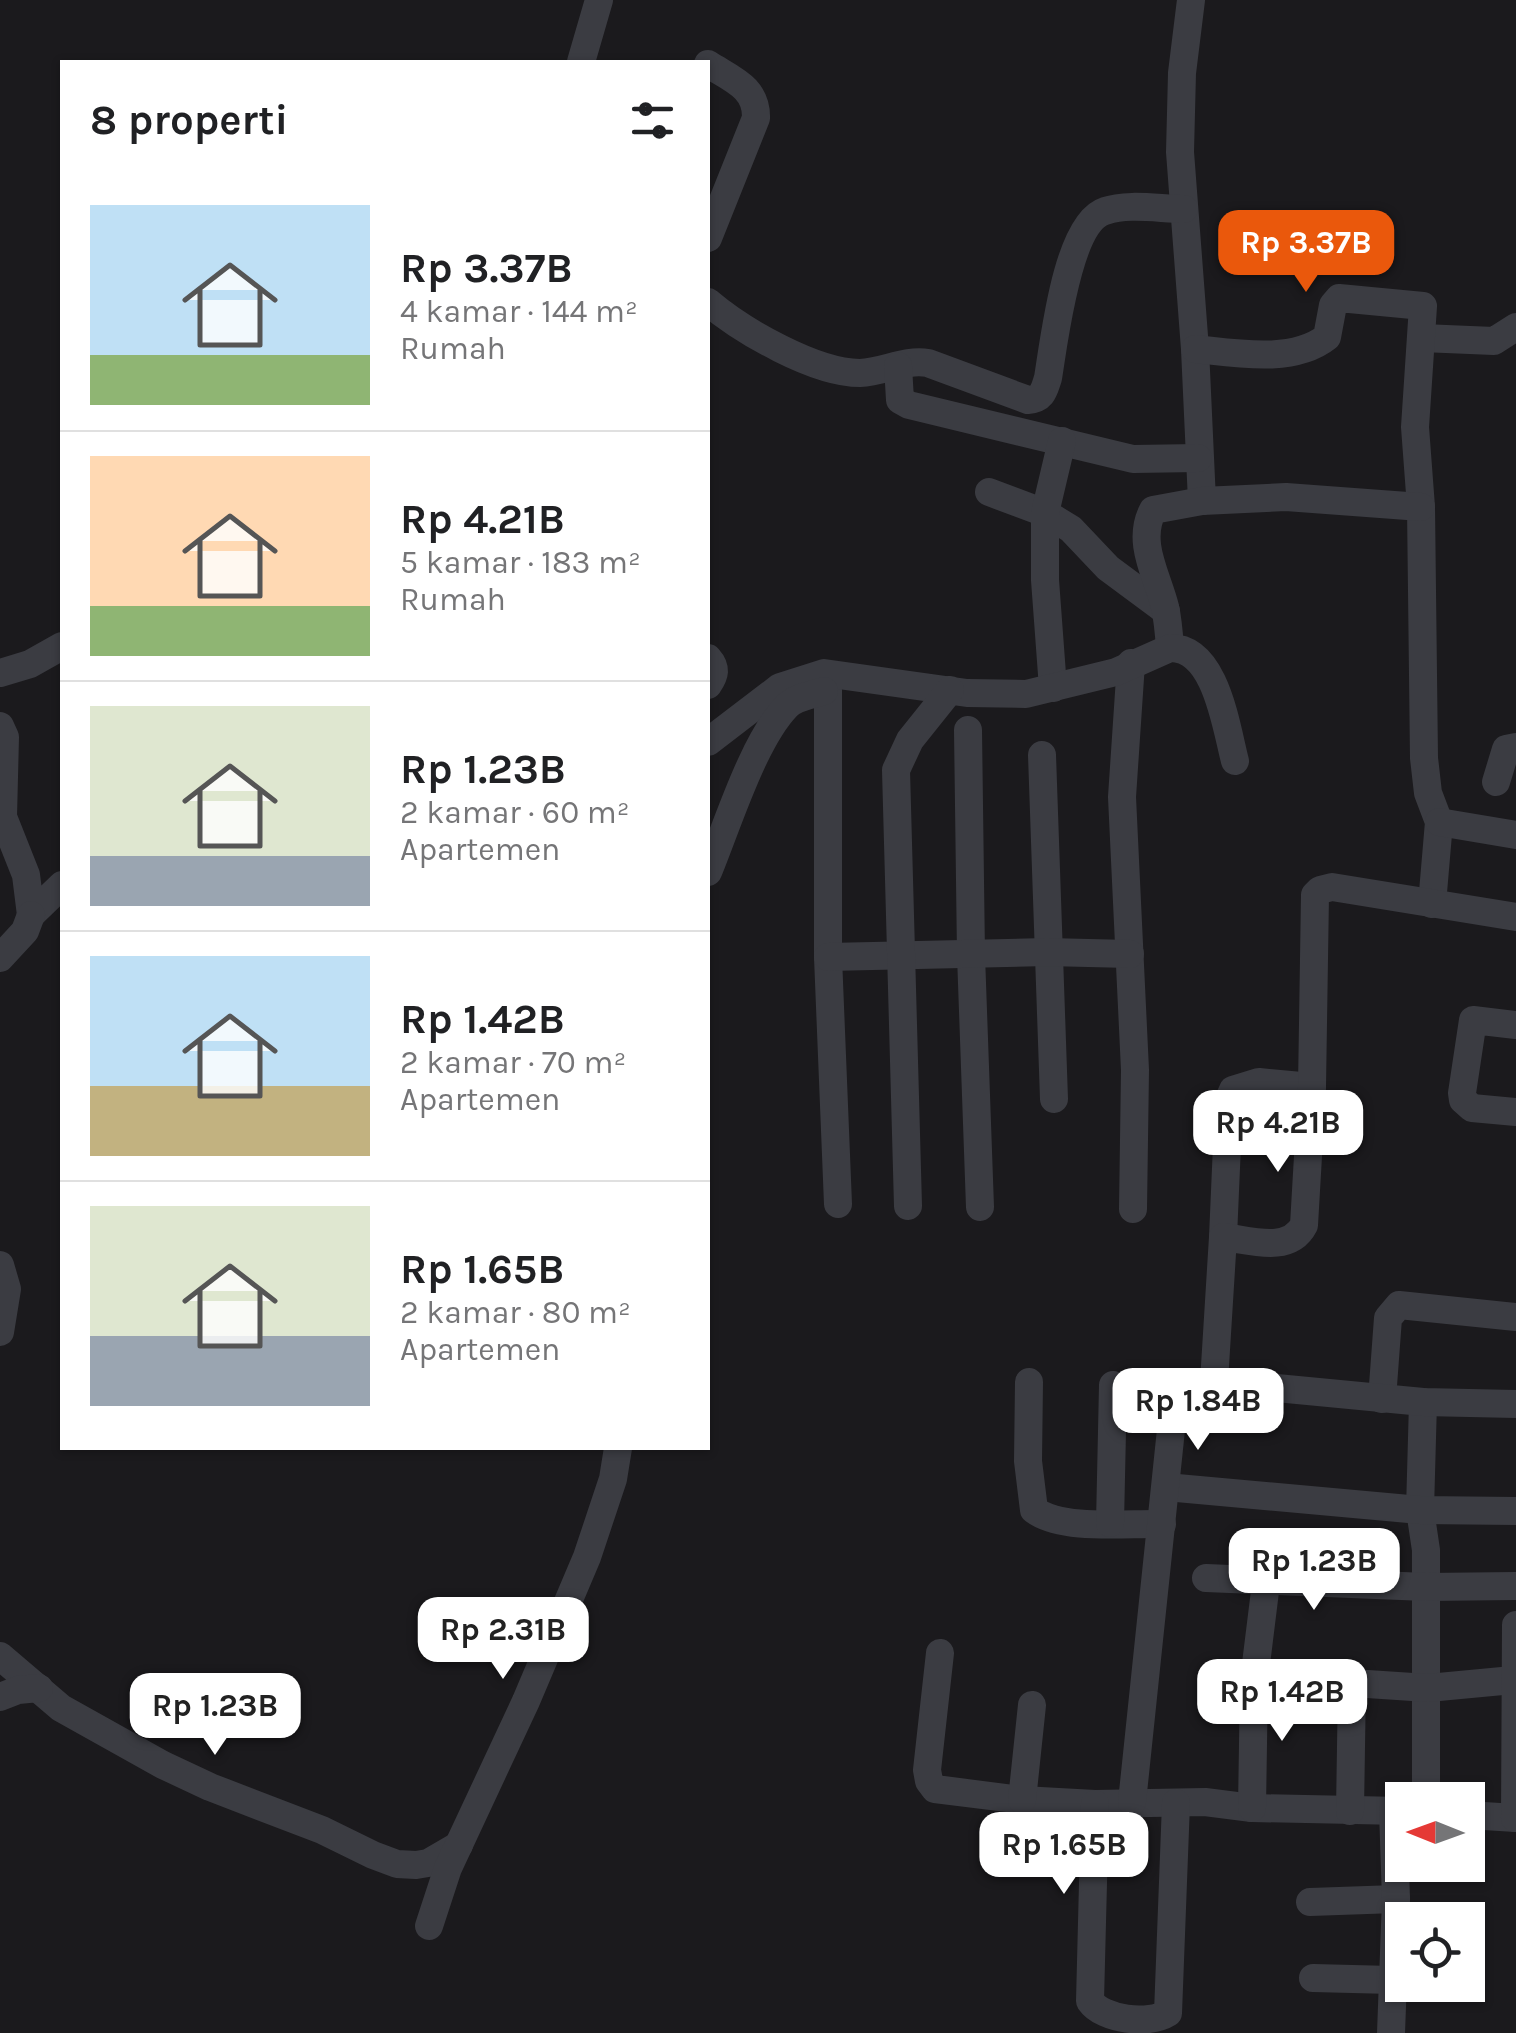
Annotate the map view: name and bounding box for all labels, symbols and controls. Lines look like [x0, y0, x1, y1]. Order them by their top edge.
icon: filters [625, 93, 680, 148]
text: 8 properti [90, 95, 288, 145]
pin: Rp 3.37B [1203, 210, 1409, 295]
text: Rp 3.37B [1240, 224, 1372, 261]
text: Rp 3.37B [400, 243, 573, 293]
icon: home [170, 245, 290, 365]
text: 4 kamar · 144 m² [400, 293, 638, 330]
text: Rumah [400, 330, 506, 367]
text: Rp 4.21B [400, 494, 565, 544]
icon: home [170, 496, 290, 616]
text: 5 kamar · 183 m² [400, 544, 641, 581]
text: Rumah [400, 581, 506, 618]
text: Rp 1.23B [400, 744, 566, 794]
icon: home [170, 746, 290, 866]
text: 2 kamar · 60 m² [400, 794, 630, 831]
text: Apartemen [400, 831, 560, 868]
text: Rp 1.42B [400, 994, 565, 1044]
icon: home [170, 996, 290, 1116]
text: 2 kamar · 70 m² [400, 1044, 626, 1081]
text: Apartemen [400, 1081, 560, 1118]
pin: Rp 4.21B [1175, 1090, 1381, 1175]
text: Rp 4.21B [1215, 1104, 1341, 1141]
text: Rp 1.65B [400, 1244, 564, 1294]
icon: home [170, 1246, 290, 1366]
text: 2 kamar · 80 m² [400, 1294, 631, 1331]
text: Apartemen [400, 1331, 560, 1368]
pin: Rp 1.84B [1095, 1368, 1301, 1453]
text: Rp 1.84B [1135, 1382, 1261, 1419]
pin: Rp 1.23B [1211, 1528, 1417, 1613]
text: Rp 1.23B [1251, 1542, 1377, 1579]
pin: Rp 2.31B [400, 1597, 606, 1682]
text: Rp 2.31B [440, 1611, 566, 1648]
pin: Rp 1.42B [1179, 1659, 1385, 1744]
pin: Rp 1.23B [112, 1673, 318, 1758]
text: Rp 1.42B [1219, 1673, 1345, 1710]
text: Rp 1.23B [152, 1687, 278, 1724]
north arrow [1385, 1782, 1485, 1882]
map controls [1385, 1782, 1485, 2002]
pin: Rp 1.65B [961, 1812, 1167, 1897]
text: Rp 1.65B [1001, 1826, 1127, 1863]
button: locate [1385, 1902, 1485, 2002]

